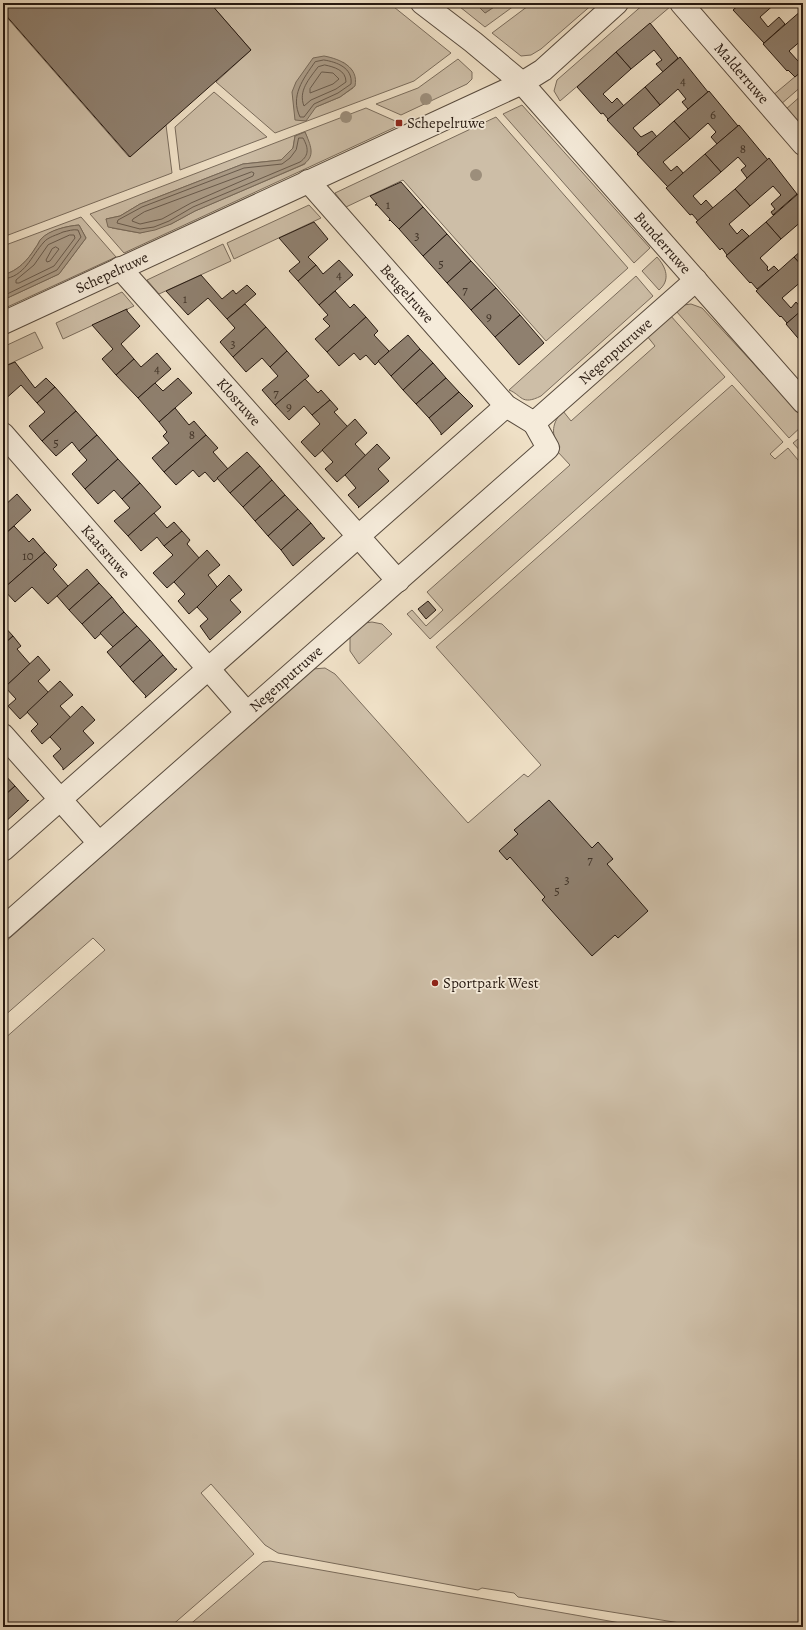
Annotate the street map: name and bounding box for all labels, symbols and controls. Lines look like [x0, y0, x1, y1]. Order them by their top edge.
street label: Malderruwe [710, 39, 774, 108]
house number: 4 [680, 72, 686, 89]
house number: 6 [710, 106, 716, 123]
place label: Schepelruwe [407, 113, 485, 133]
marker: Schepelruwe [394, 118, 404, 128]
house number: 8 [740, 140, 746, 157]
house number: 1 [386, 196, 391, 213]
street label: Bunderruwe [630, 207, 696, 278]
house number: 3 [414, 227, 420, 244]
street label: Schepelruwe [72, 247, 152, 298]
house number: 5 [438, 255, 444, 272]
street label: Beugelruwe [376, 260, 439, 328]
house number: 4 [336, 266, 342, 283]
house number: 7 [462, 281, 468, 298]
house number: 1 [183, 290, 188, 307]
house number: 9 [486, 308, 492, 325]
street label: Negenputruwe [574, 313, 656, 389]
house number: 3 [230, 335, 236, 352]
house number: 4 [154, 360, 160, 377]
street label: Klosruwe [212, 374, 266, 430]
house number: 7 [273, 384, 279, 401]
house number: 9 [286, 398, 292, 415]
house number: 8 [189, 426, 195, 443]
house number: 5 [53, 434, 59, 451]
street label: Kaatsruwe [77, 520, 135, 583]
house number: 10 [22, 547, 34, 564]
street label: Negenputruwe [245, 641, 327, 717]
house number: 7 [587, 851, 593, 868]
house number: 3 [564, 871, 570, 888]
house number: 5 [554, 882, 560, 899]
place label: Sportpark West [443, 973, 539, 993]
marker: Sportpark West [430, 978, 440, 988]

